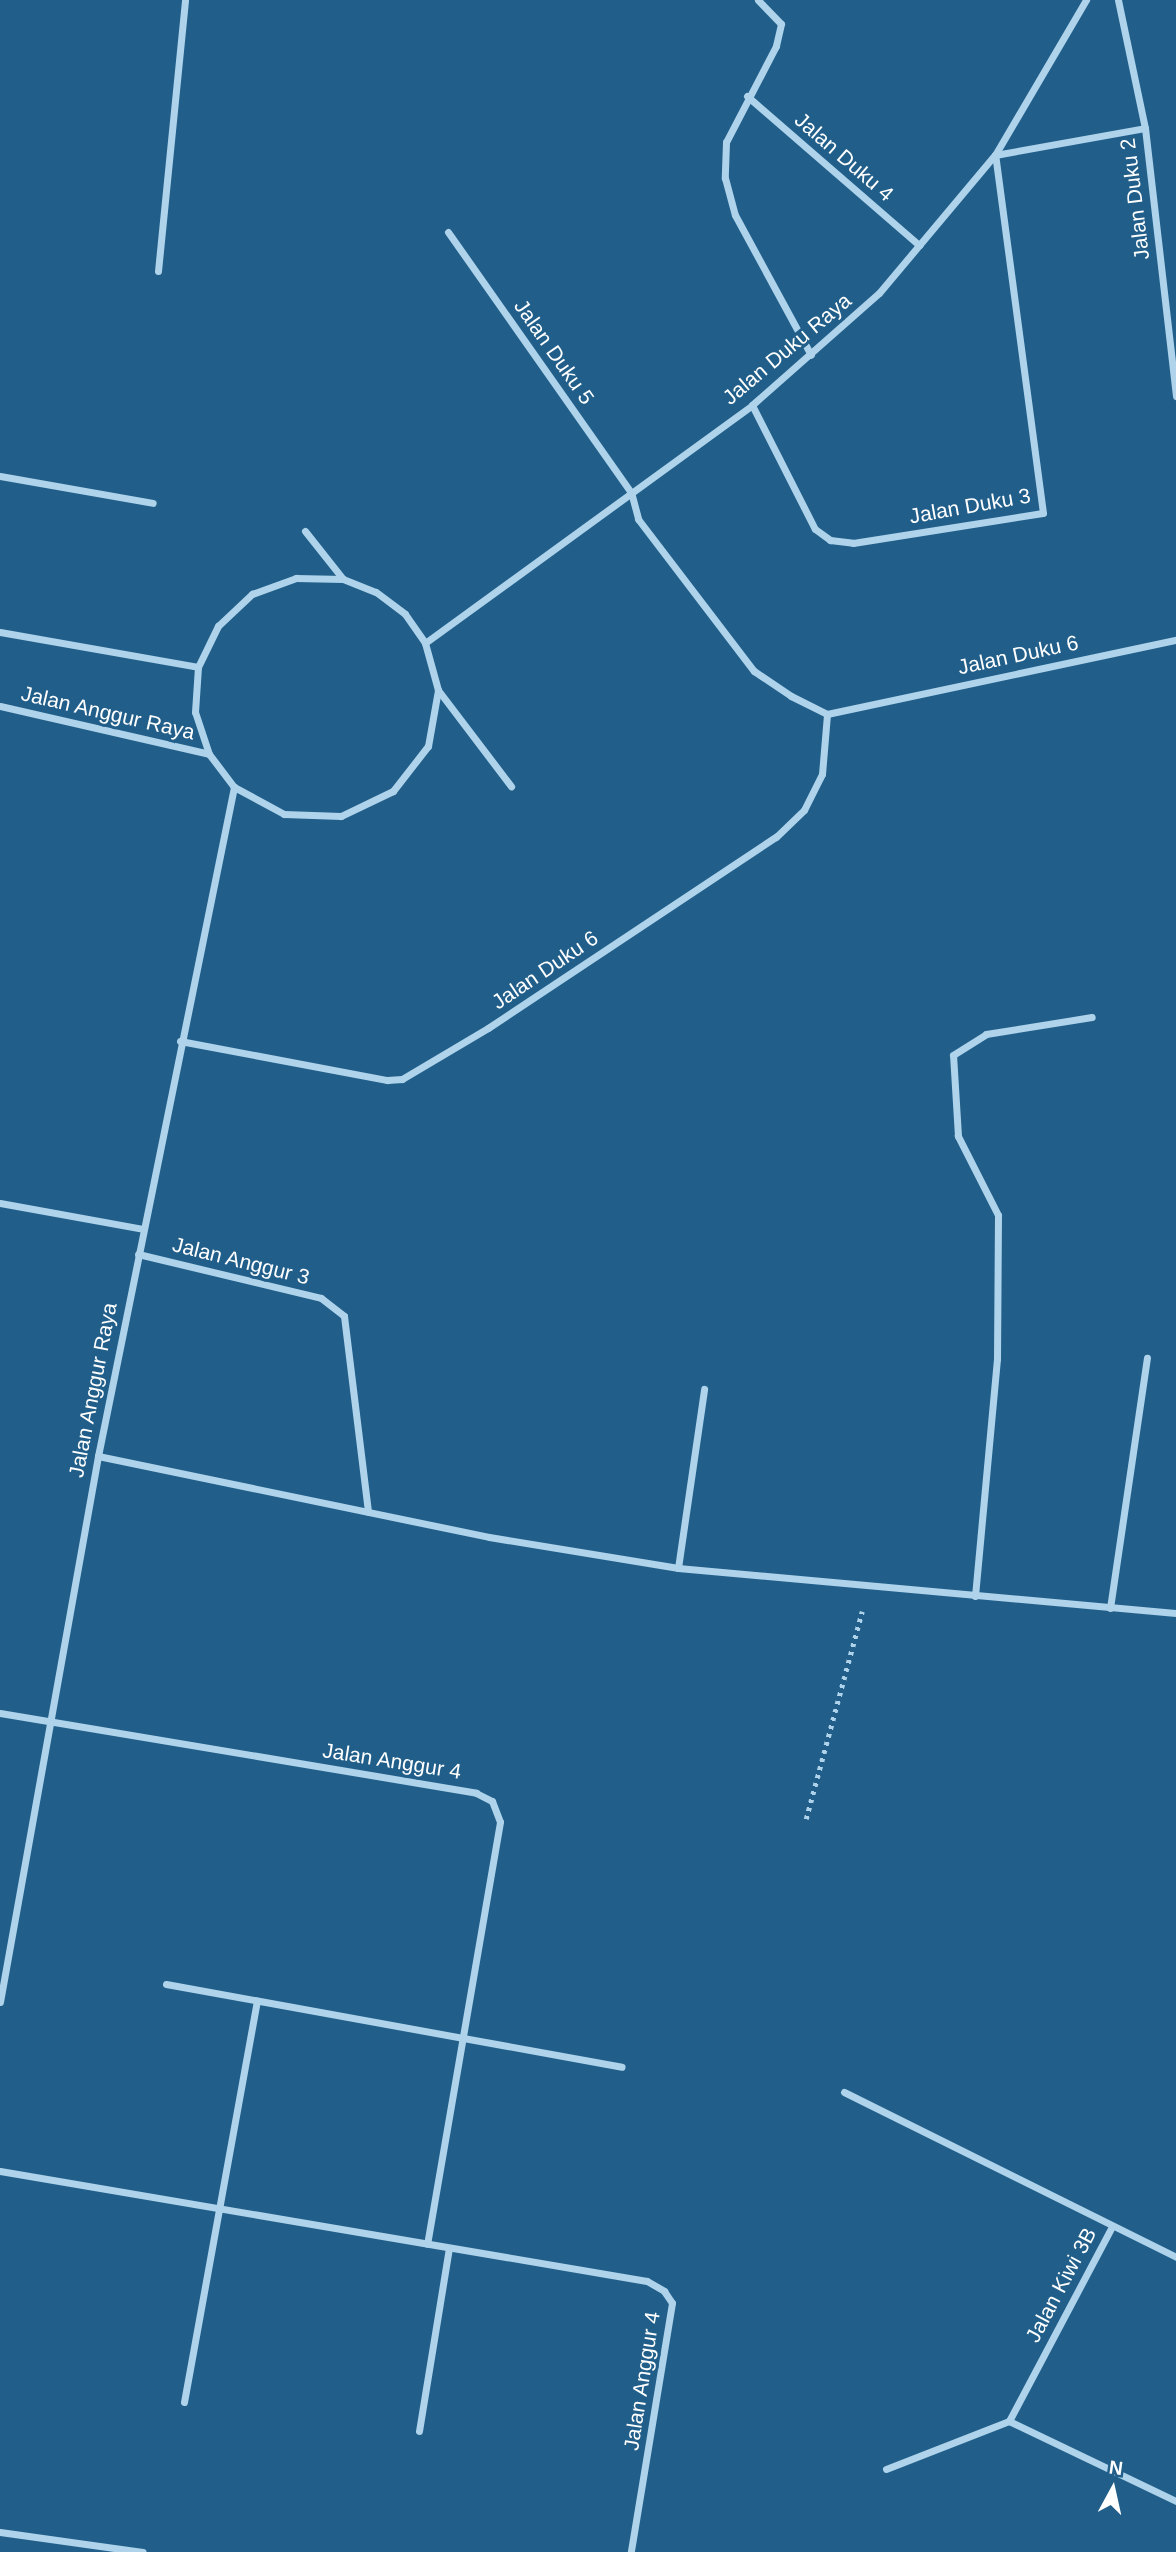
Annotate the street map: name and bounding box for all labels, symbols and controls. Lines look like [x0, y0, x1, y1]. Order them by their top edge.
street label: Jalan Duku 4 [789, 107, 899, 207]
street label: Jalan Duku 2 [1115, 137, 1155, 261]
street label: Jalan Duku Raya [718, 288, 856, 410]
street label: Jalan Duku 5 [509, 295, 599, 409]
street label: Jalan Duku 3 [907, 483, 1033, 529]
street label: Jalan Duku 6 [955, 630, 1081, 680]
street label: Jalan Anggur Raya [18, 681, 198, 745]
street label: Jalan Duku 6 [487, 925, 603, 1015]
street label: Jalan Anggur 3 [169, 1232, 313, 1290]
street label: Jalan Anggur Raya [64, 1300, 122, 1480]
street label: Jalan Anggur 4 [320, 1738, 464, 1784]
street label: Jalan Kiwi 3B [1020, 2223, 1102, 2347]
street label: Jalan Anggur 4 [619, 2309, 665, 2453]
north arrow [1078, 2454, 1148, 2524]
text: N [1108, 2456, 1124, 2479]

